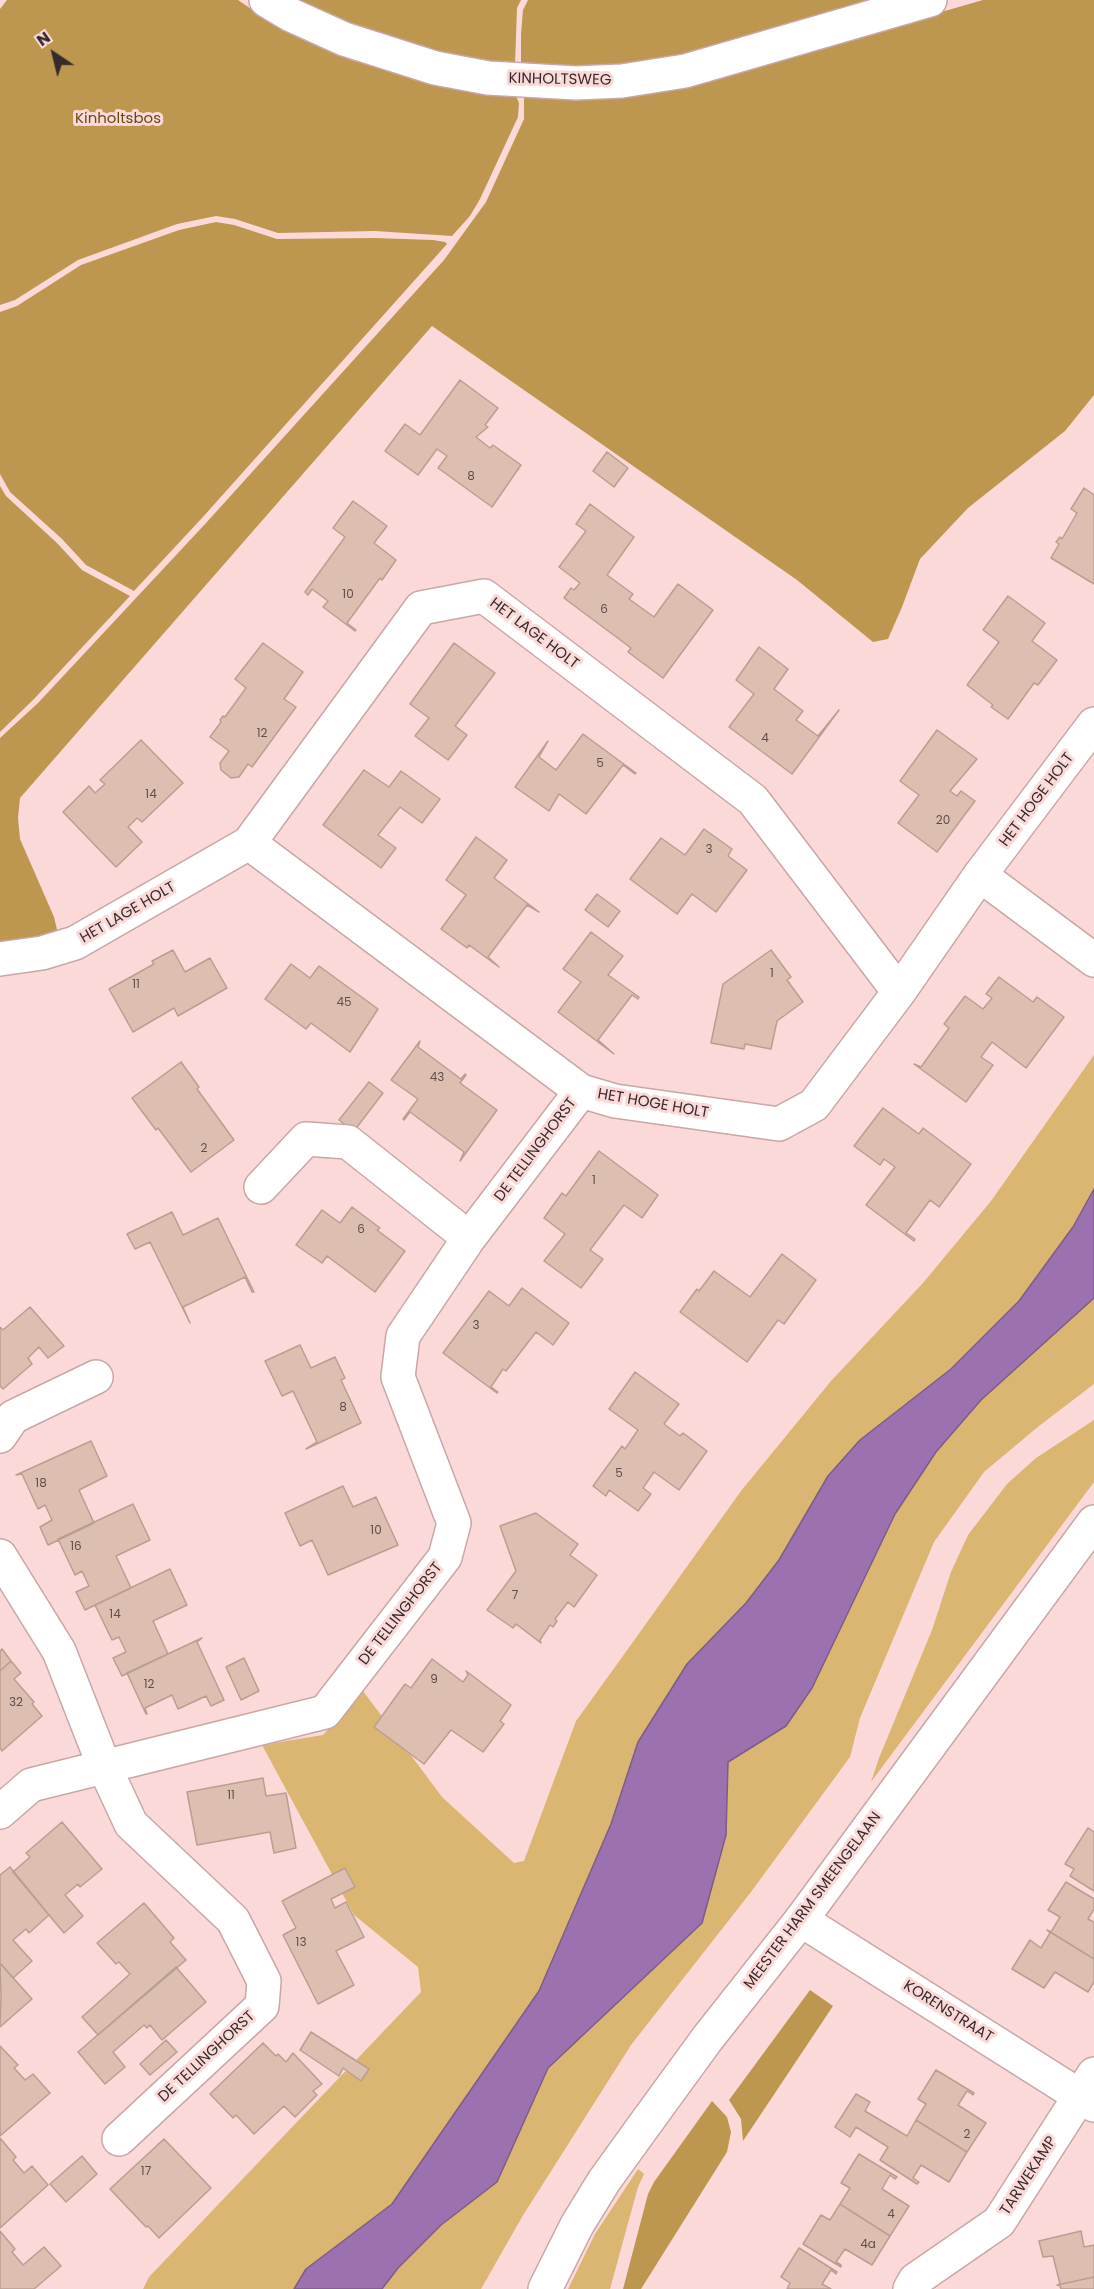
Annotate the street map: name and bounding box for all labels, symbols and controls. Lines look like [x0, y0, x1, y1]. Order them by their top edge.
north arrow [24, 24, 84, 84]
text: N [32, 26, 55, 52]
street label: KINHOLTSWEG [508, 70, 612, 90]
park label: Kinholtsbos [75, 110, 161, 128]
house number: 8 [467, 470, 475, 484]
house number: 10 [342, 588, 354, 602]
street label: HET LAGE HOLT [486, 595, 582, 673]
house number: 6 [600, 603, 608, 617]
house number: 12 [257, 727, 267, 741]
house number: 4 [761, 732, 769, 746]
street label: HET HOGE HOLT [996, 750, 1078, 850]
house number: 5 [596, 757, 604, 771]
house number: 14 [145, 788, 157, 802]
house number: 20 [936, 814, 950, 828]
house number: 3 [705, 843, 713, 857]
street label: HET LAGE HOLT [77, 878, 179, 948]
house number: 1 [770, 967, 774, 981]
house number: 11 [132, 978, 140, 992]
house number: 45 [336, 996, 352, 1010]
house number: 43 [430, 1071, 444, 1085]
street label: HET HOGE HOLT [596, 1085, 710, 1123]
street label: DE TELLINGHORST [491, 1095, 581, 1205]
house number: 2 [201, 1142, 207, 1156]
house number: 1 [592, 1174, 596, 1188]
house number: 6 [357, 1223, 365, 1237]
house number: 3 [472, 1319, 480, 1333]
house number: 8 [339, 1401, 347, 1415]
house number: 5 [615, 1467, 623, 1481]
house number: 18 [35, 1477, 47, 1491]
house number: 10 [370, 1524, 382, 1538]
house number: 16 [70, 1540, 82, 1554]
street label: DE TELLINGHORST [355, 1559, 447, 1669]
house number: 7 [512, 1589, 518, 1603]
house number: 14 [109, 1608, 121, 1622]
house number: 9 [430, 1673, 438, 1687]
house number: 12 [144, 1678, 154, 1692]
house number: 32 [9, 1696, 23, 1710]
house number: 11 [227, 1789, 235, 1803]
street label: MEESTER HARM SMEENGELAAN [741, 1809, 885, 1993]
house number: 13 [296, 1936, 306, 1950]
street label: KORENSTRAAT [900, 1977, 996, 2047]
street label: DE TELLINGHORST [155, 2008, 259, 2106]
house number: 2 [964, 2128, 970, 2142]
street label: TARWEKAMP [997, 2133, 1061, 2219]
house number: 17 [141, 2165, 151, 2179]
house number: 4 [887, 2208, 895, 2222]
house number: 4a [860, 2238, 876, 2252]

